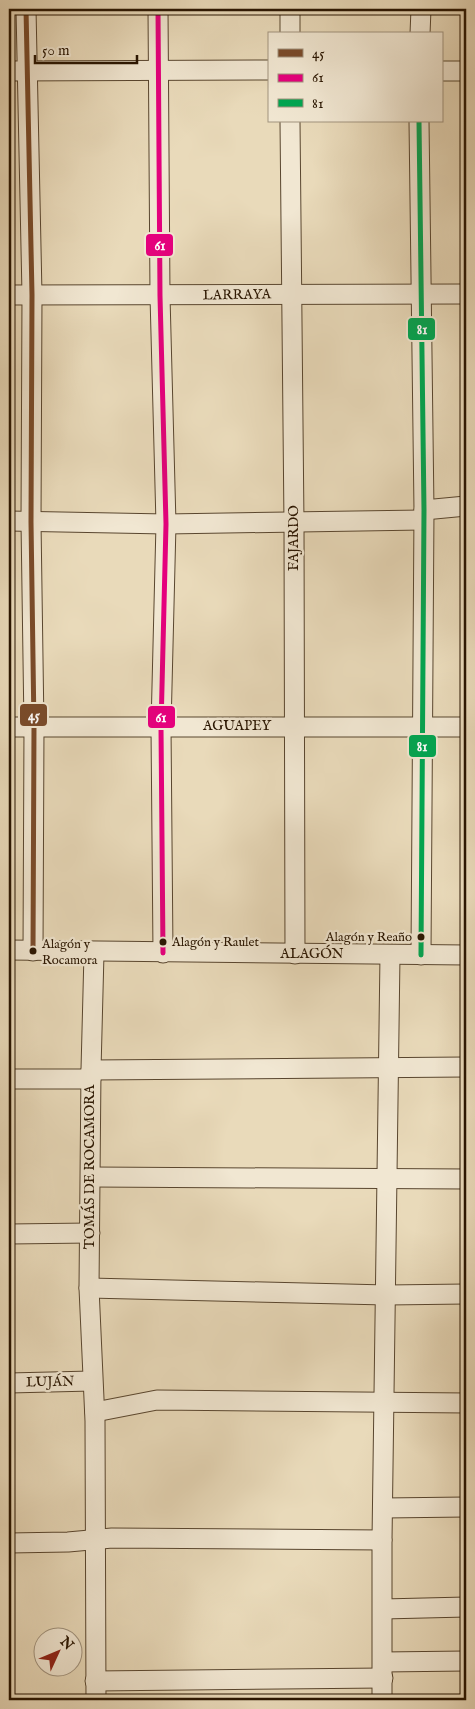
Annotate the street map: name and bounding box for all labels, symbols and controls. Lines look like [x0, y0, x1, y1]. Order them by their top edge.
scale bar [35, 32, 138, 64]
legend [268, 32, 442, 122]
text: 50 m [42, 41, 70, 60]
text: 45 [312, 44, 325, 63]
text: 61 [312, 68, 324, 87]
text: 81 [312, 94, 323, 113]
line badge: 61 [145, 233, 174, 257]
text: 61 [154, 237, 166, 255]
street label: LARRAYA [203, 285, 272, 305]
line badge: 81 [407, 317, 436, 341]
text: 81 [417, 321, 427, 339]
street label: FAJARDO [285, 505, 303, 571]
line badge: 45 [19, 703, 48, 727]
line badge: 61 [147, 705, 176, 729]
text: 45 [28, 707, 40, 725]
text: 61 [155, 709, 167, 727]
street label: AGUAPEY [202, 717, 273, 735]
line badge: 81 [408, 734, 437, 758]
text: 81 [417, 738, 427, 756]
place label: Alagón y Reaño [325, 929, 412, 946]
marker: Alagón y Reaño [416, 932, 426, 942]
place label: Alagón y Raulet [171, 934, 260, 951]
place label: Alagón y Rocamora [41, 936, 98, 969]
marker: Alagón y Raulet [158, 937, 168, 947]
street label: ALAGÓN [279, 944, 344, 963]
marker: Alagón y Rocamora [28, 946, 38, 956]
street label: TOMÁS DE ROCAMORA [80, 1084, 99, 1249]
street label: LUJÁN [26, 1372, 74, 1391]
north arrow [32, 1626, 82, 1676]
text: N [55, 1632, 77, 1654]

